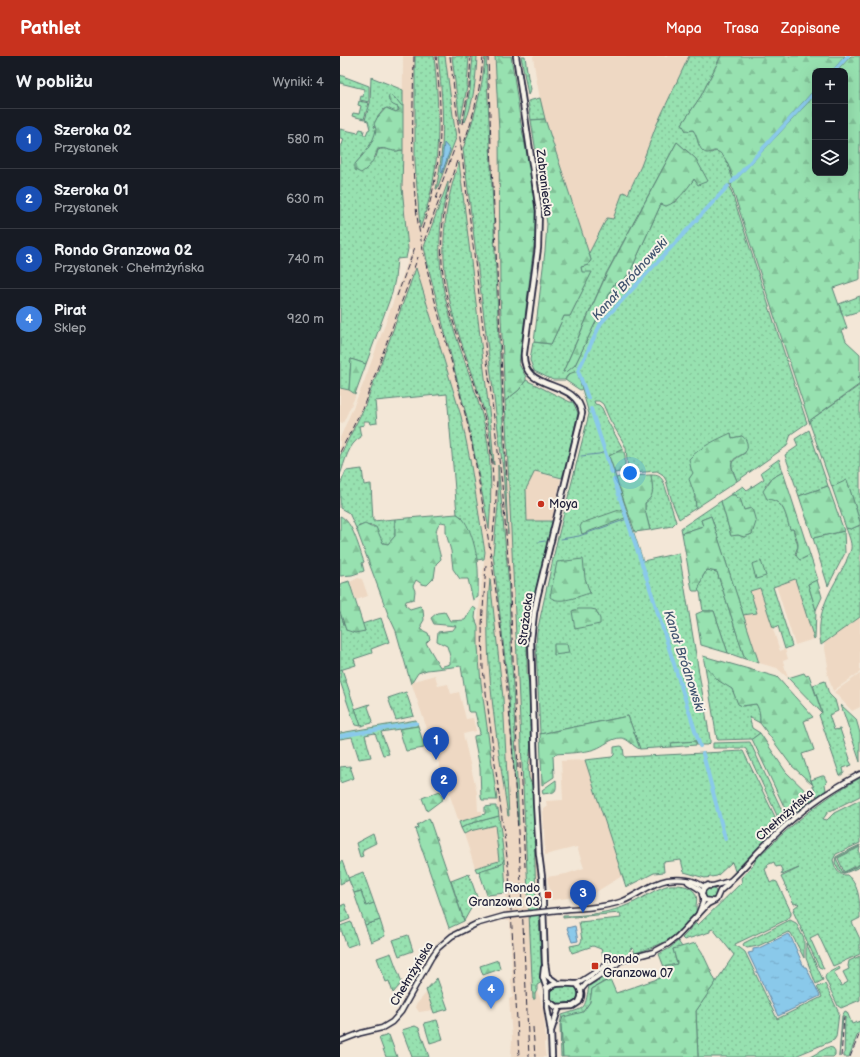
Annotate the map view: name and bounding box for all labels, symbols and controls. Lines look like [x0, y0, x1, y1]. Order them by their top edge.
text: Pathlet [20, 17, 81, 40]
text: Mapa [666, 20, 702, 37]
text: Trasa [724, 20, 759, 37]
text: Zapisane [781, 20, 840, 37]
map controls [812, 68, 848, 176]
button: + [812, 68, 848, 104]
text: W pobliżu [16, 72, 93, 92]
text: Wyniki: 4 [273, 74, 324, 90]
button: − [812, 104, 848, 140]
text: Szeroka 02 [54, 121, 132, 140]
text: 1 [26, 131, 32, 147]
text: 580 m [287, 131, 324, 147]
text: Przystanek [54, 140, 118, 156]
button: layers [812, 140, 848, 176]
street label: Zabraniecka [532, 148, 556, 218]
text: Szeroka 01 [54, 181, 129, 200]
text: 2 [25, 191, 33, 207]
text: 630 m [286, 191, 324, 207]
text: Przystanek [54, 200, 118, 216]
water label: Kanał Bródnowski [589, 234, 672, 324]
text: Rondo Granzowa 02 [54, 241, 192, 260]
text: 3 [25, 251, 33, 267]
text: 740 m [288, 251, 324, 267]
text: Przystanek · Chełmżyńska [54, 260, 204, 276]
text: Pirat [54, 301, 86, 320]
text: 4 [25, 311, 33, 327]
text: 920 m [287, 311, 324, 327]
text: Sklep [54, 320, 86, 336]
your location [620, 463, 640, 483]
place label: Moya [549, 497, 578, 512]
marker: Moya [536, 499, 546, 509]
street label: Strażacka [515, 592, 537, 646]
water label: Kanał Bródnowski [660, 608, 708, 715]
pin: 1 [423, 727, 449, 760]
pin: 2 [431, 767, 457, 800]
street label: Chełmżyńska [753, 786, 817, 844]
pin: 3 [570, 880, 596, 913]
place label: Rondo Granzowa 03 [469, 881, 540, 910]
marker: Rondo Granzowa 03 [543, 890, 553, 900]
street label: Chełmżyńska [387, 939, 437, 1009]
place label: Rondo Granzowa 07 [603, 952, 673, 981]
marker: Rondo Granzowa 07 [590, 961, 600, 971]
pin: 4 [478, 976, 504, 1009]

